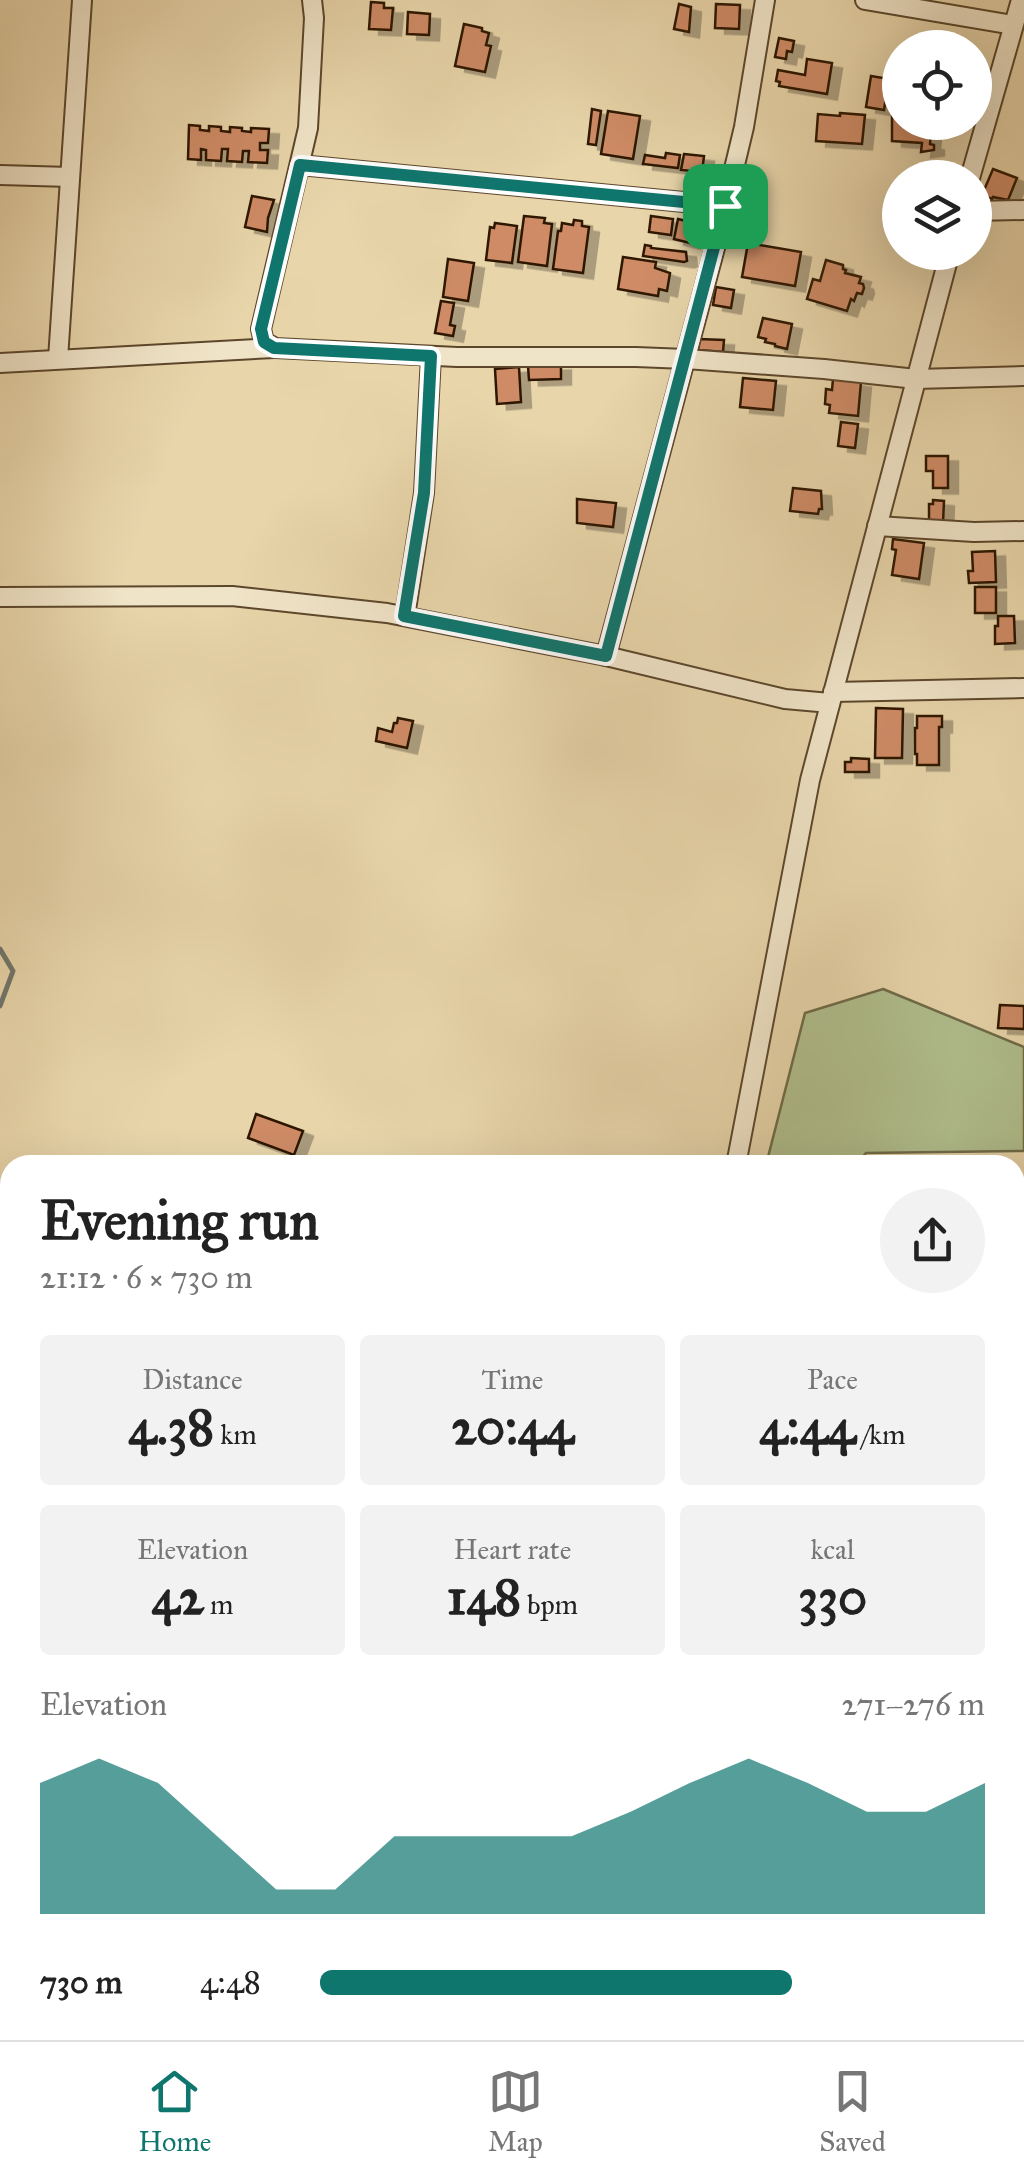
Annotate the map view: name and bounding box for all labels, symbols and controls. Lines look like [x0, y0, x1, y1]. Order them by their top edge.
map controls [882, 30, 992, 270]
button: locate [882, 30, 992, 140]
button: layers [882, 160, 992, 270]
pin [683, 164, 768, 249]
icon: arrive [698, 179, 753, 234]
text: Evening run [40, 1187, 319, 1254]
button: share [880, 1188, 985, 1293]
text: 21:12 · 6 × 730 m [40, 1258, 253, 1297]
text: Distance [142, 1362, 243, 1397]
text: Time [482, 1362, 544, 1397]
text: Pace [807, 1362, 858, 1397]
text: 4.38 [128, 1397, 214, 1458]
text: 20:44 [451, 1397, 574, 1458]
text: 4:44 [759, 1397, 856, 1458]
text: km [214, 1417, 257, 1452]
text: /km [856, 1417, 906, 1452]
text: Elevation [137, 1532, 248, 1567]
text: Heart rate [454, 1532, 571, 1567]
text: kcal [810, 1532, 855, 1567]
text: 42 [151, 1567, 204, 1628]
text: 148 [447, 1567, 521, 1628]
text: 330 [798, 1567, 867, 1628]
text: m [204, 1587, 234, 1622]
text: bpm [521, 1587, 578, 1622]
text: Elevation [40, 1685, 167, 1724]
text: 271–276 m [842, 1685, 985, 1724]
text: 730 m [40, 1963, 122, 2002]
text: 4:48 [200, 1963, 261, 2002]
tab: Home [138, 2064, 211, 2159]
tab: Map [488, 2064, 543, 2159]
tab: Saved [819, 2064, 886, 2159]

